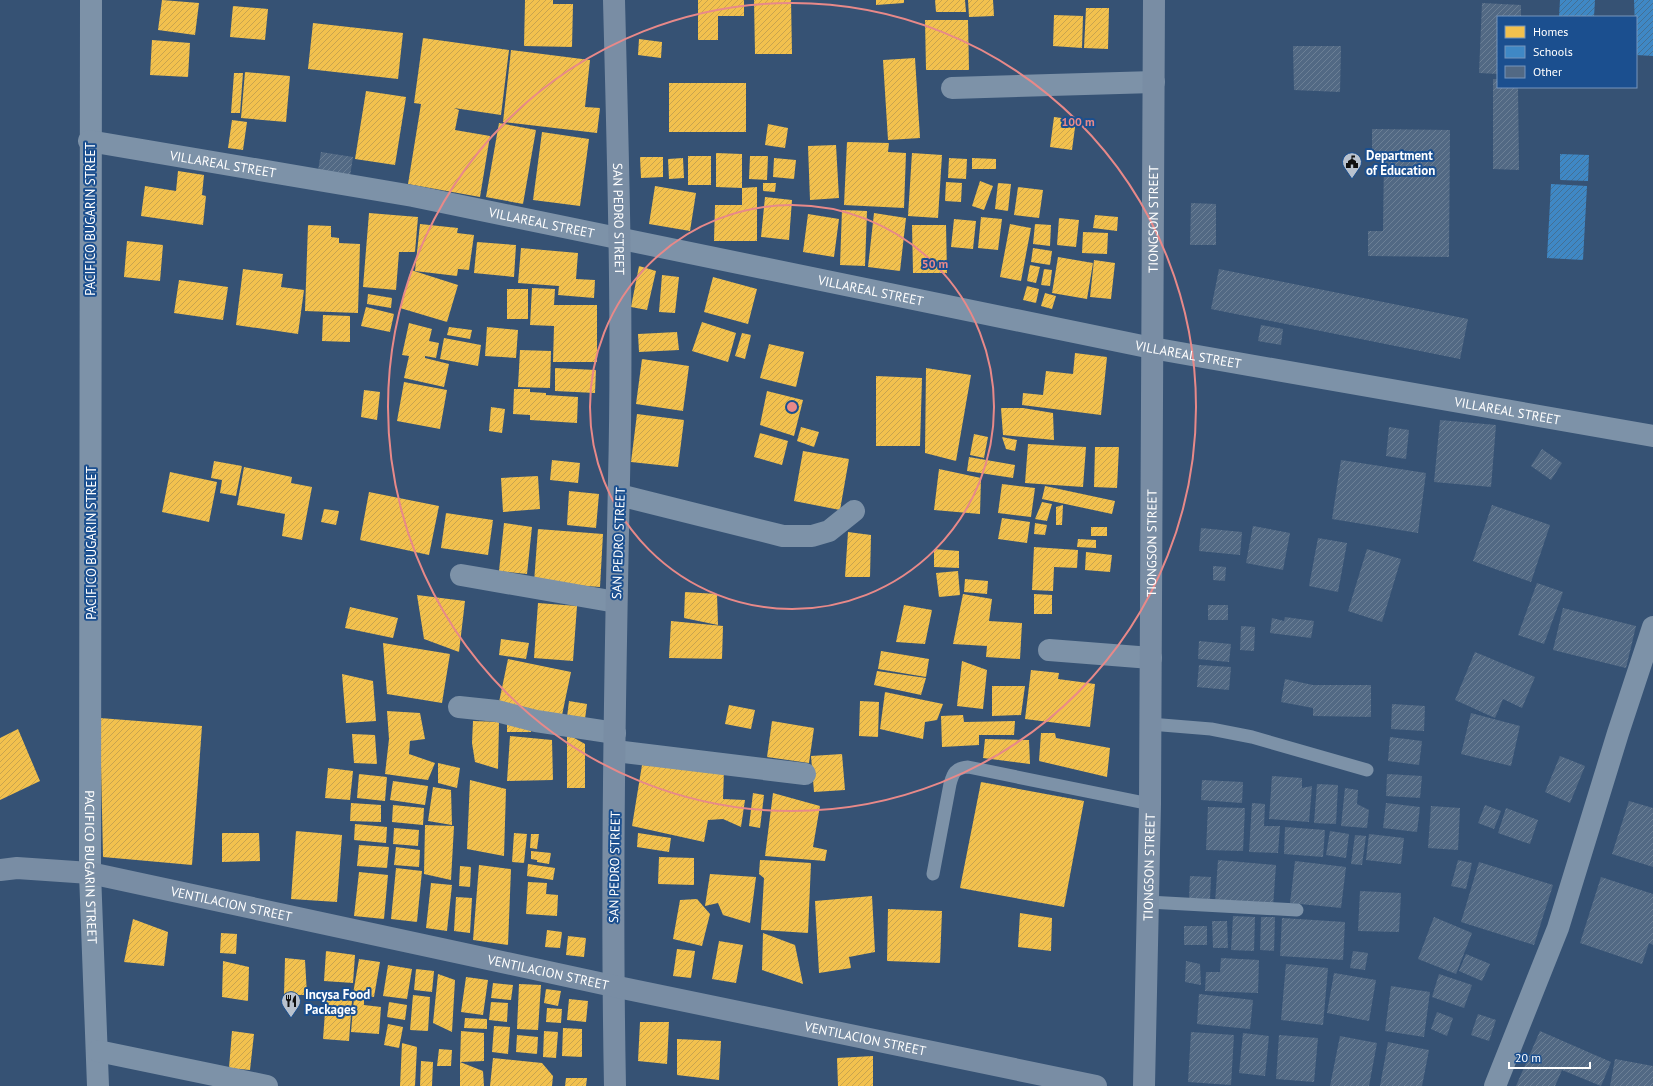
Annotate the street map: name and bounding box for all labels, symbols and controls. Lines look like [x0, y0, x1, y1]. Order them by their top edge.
legend [1497, 16, 1637, 88]
text: Homes [1533, 24, 1568, 39]
text: Schools [1533, 44, 1573, 59]
text: Other [1533, 64, 1562, 79]
text: 100 m [1061, 114, 1095, 129]
street label: PACIFICO BUGARIN STREET [82, 142, 99, 296]
street label: VILLAREAL STREET [168, 147, 277, 182]
place label: Department of Education [1366, 147, 1435, 179]
public building icon: Department of Education [1341, 151, 1363, 179]
street label: SAN PEDRO STREET [609, 163, 628, 275]
street label: TIONGSON STREET [1145, 165, 1162, 273]
street label: VILLAREAL STREET [486, 204, 596, 242]
text: 50 m [922, 256, 948, 271]
street label: VILLAREAL STREET [815, 271, 925, 310]
street label: VILLAREAL STREET [1133, 337, 1243, 373]
street label: VILLAREAL STREET [1452, 393, 1562, 429]
centre of rings [785, 400, 799, 414]
street label: PACIFICO BUGARIN STREET [83, 466, 100, 620]
street label: SAN PEDRO STREET [608, 487, 629, 599]
street label: TIONGSON STREET [1143, 489, 1161, 597]
street label: PACIFICO BUGARIN STREET [81, 790, 101, 944]
street label: SAN PEDRO STREET [605, 811, 624, 923]
street label: TIONGSON STREET [1140, 813, 1159, 921]
street label: VENTILACION STREET [168, 882, 294, 925]
street label: VENTILACION STREET [485, 951, 610, 994]
place label: Incysa Food Packages [305, 986, 370, 1018]
restaurant icon: Incysa Food Packages [280, 990, 302, 1018]
street label: VENTILACION STREET [802, 1018, 927, 1060]
scale bar [1509, 1044, 1590, 1070]
text: 20 m [1515, 1050, 1541, 1065]

